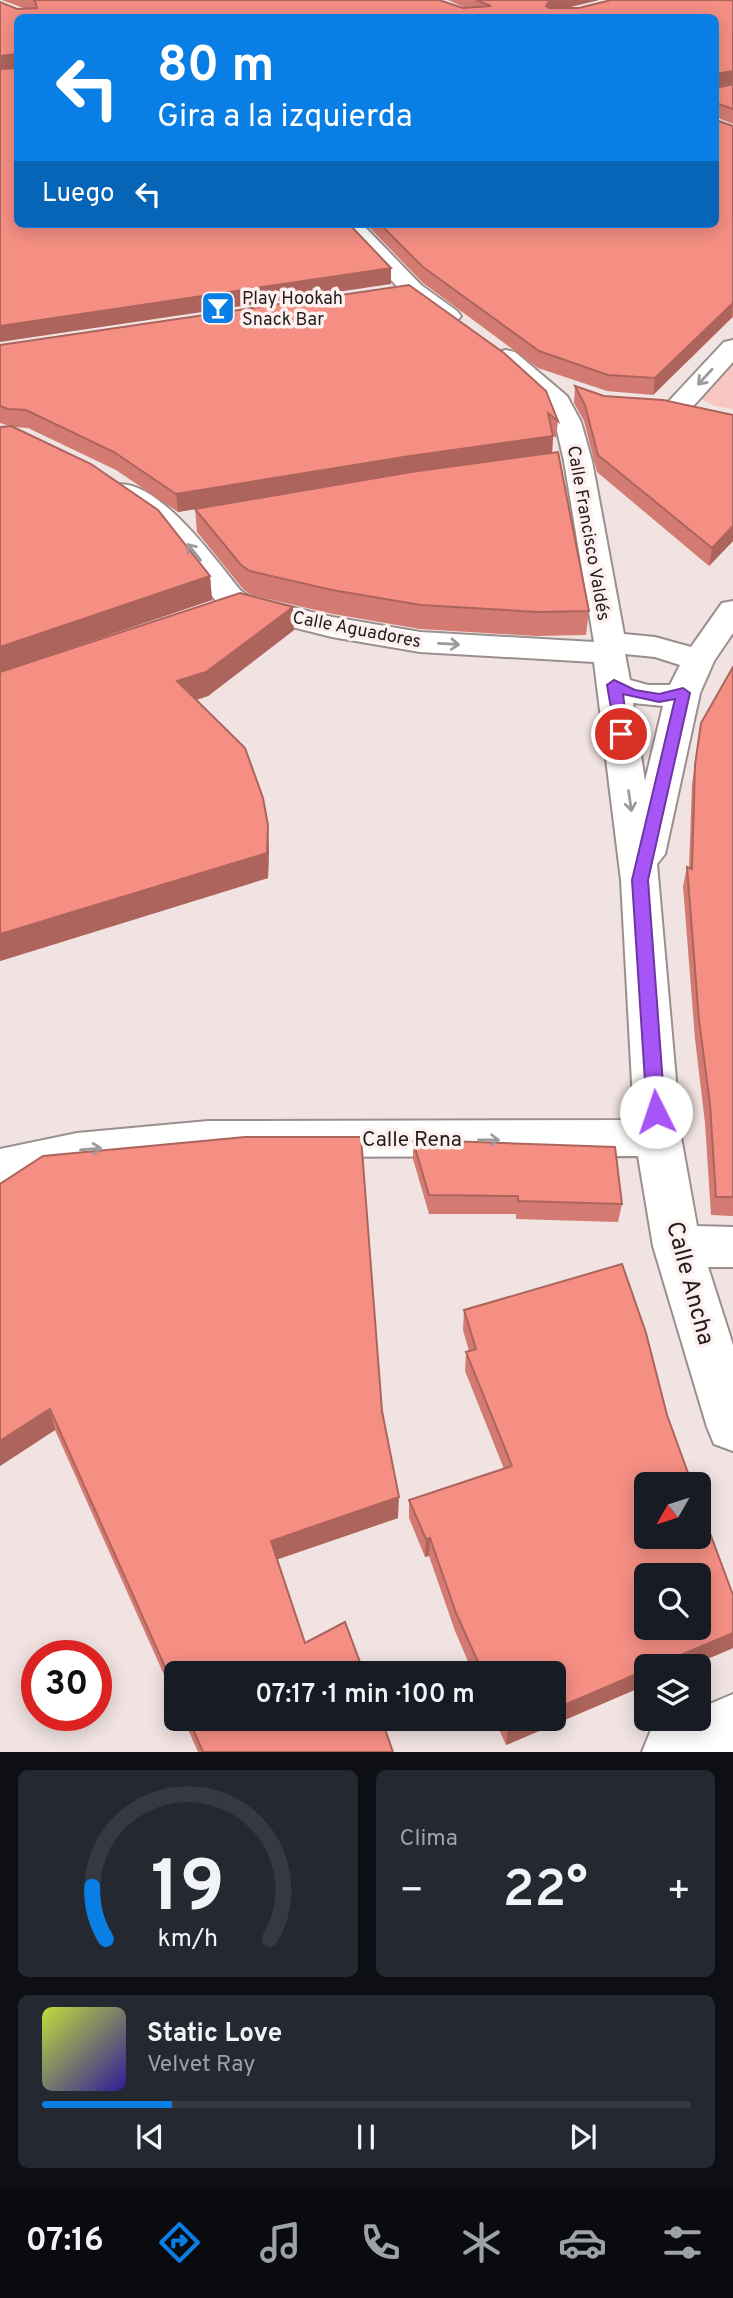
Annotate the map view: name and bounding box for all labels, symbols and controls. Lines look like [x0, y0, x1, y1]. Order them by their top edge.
text: 80 m [157, 37, 274, 99]
icon: left [42, 42, 133, 133]
text: Gira a la izquierda [157, 98, 413, 138]
icon: left [129, 175, 167, 213]
text: Luego [42, 178, 115, 211]
place label: Play Hookah Snack Bar [242, 288, 343, 332]
bar icon: Play Hookah Snack Bar [199, 289, 237, 327]
one-way arrow [697, 368, 714, 385]
street label: Calle Francisco Valdés [561, 444, 614, 623]
one-way arrow [186, 544, 202, 562]
street label: Calle Aguadores [290, 607, 423, 654]
one-way arrow [438, 638, 460, 651]
pin [591, 704, 651, 764]
icon: arrive [602, 715, 640, 753]
one-way arrow [623, 789, 636, 812]
position arrow [619, 1075, 693, 1149]
street label: Calle Rena [362, 1127, 462, 1154]
one-way arrow [478, 1133, 501, 1147]
one-way arrow [79, 1143, 102, 1156]
street label: Calle Ancha [658, 1218, 720, 1349]
north arrow [634, 1472, 710, 1549]
map controls [634, 1472, 711, 1731]
button: search [634, 1563, 711, 1640]
speed limit sign: 30 [21, 1640, 112, 1731]
button: layers [634, 1654, 711, 1731]
text: 07:17 · 1 min · 100 m [255, 1679, 475, 1712]
text: Clima [400, 1825, 458, 1854]
text: 19 [151, 1846, 225, 1938]
text: 22° [503, 1859, 588, 1925]
text: − [400, 1868, 424, 1917]
text: + [666, 1868, 691, 1917]
text: km/h [157, 1924, 218, 1956]
text: Static Love [147, 2018, 282, 2051]
text: Velvet Ray [147, 2051, 255, 2080]
icon: previous [131, 2118, 169, 2156]
icon: pause [347, 2118, 385, 2156]
icon: next [564, 2118, 602, 2156]
icon: directions [155, 2218, 204, 2267]
icon: music [256, 2218, 305, 2267]
icon: phone [356, 2218, 405, 2267]
icon: climate [457, 2218, 506, 2267]
icon: car [558, 2218, 607, 2267]
icon: filters [658, 2218, 707, 2267]
text: 07:16 [26, 2222, 104, 2262]

